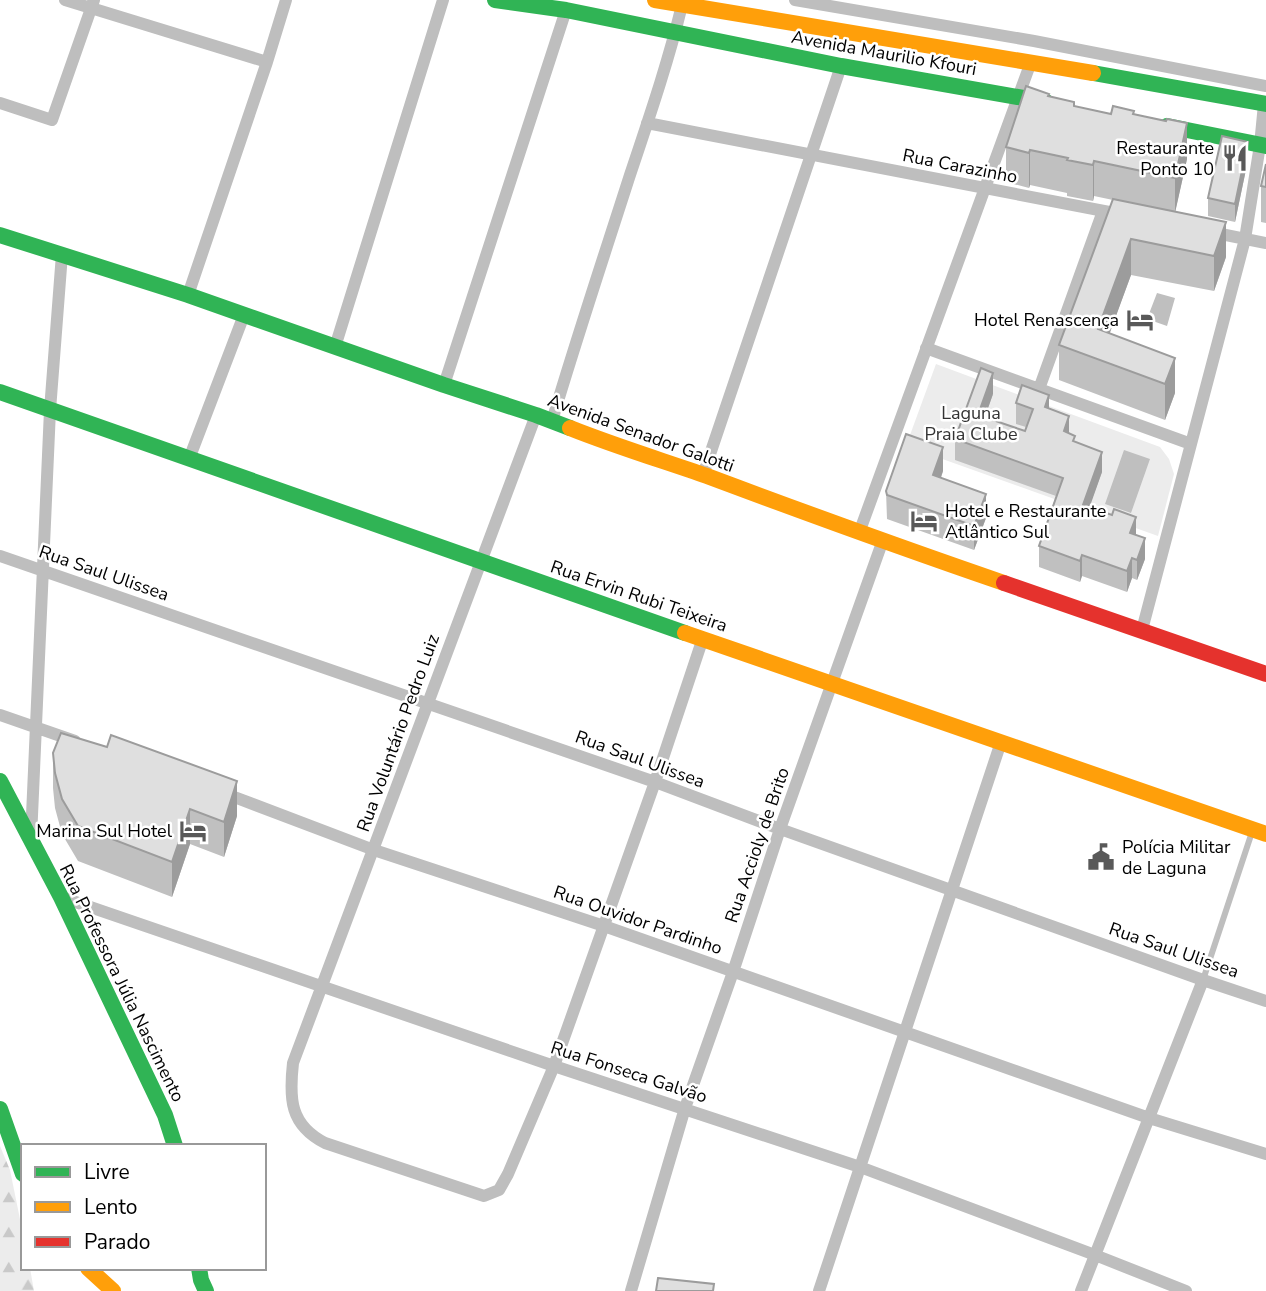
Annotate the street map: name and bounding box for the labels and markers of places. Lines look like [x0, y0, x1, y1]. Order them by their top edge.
place label: Restaurante Ponto 10 [1116, 136, 1214, 181]
restaurant icon: Restaurante Ponto 10 [1220, 143, 1250, 173]
hotel icon: Hotel Renascença [1125, 305, 1155, 335]
place label: Hotel Renascença [974, 308, 1119, 332]
place label: Hotel e Restaurante Atlântico Sul [945, 499, 1106, 544]
hotel icon: Hotel e Restaurante Atlântico Sul [909, 506, 939, 536]
hotel icon: Marina Sul Hotel [178, 816, 208, 846]
place label: Marina Sul Hotel [36, 819, 173, 843]
place label: Polícia Militar de Laguna [1122, 835, 1231, 880]
public building icon: Polícia Militar de Laguna [1086, 842, 1116, 872]

